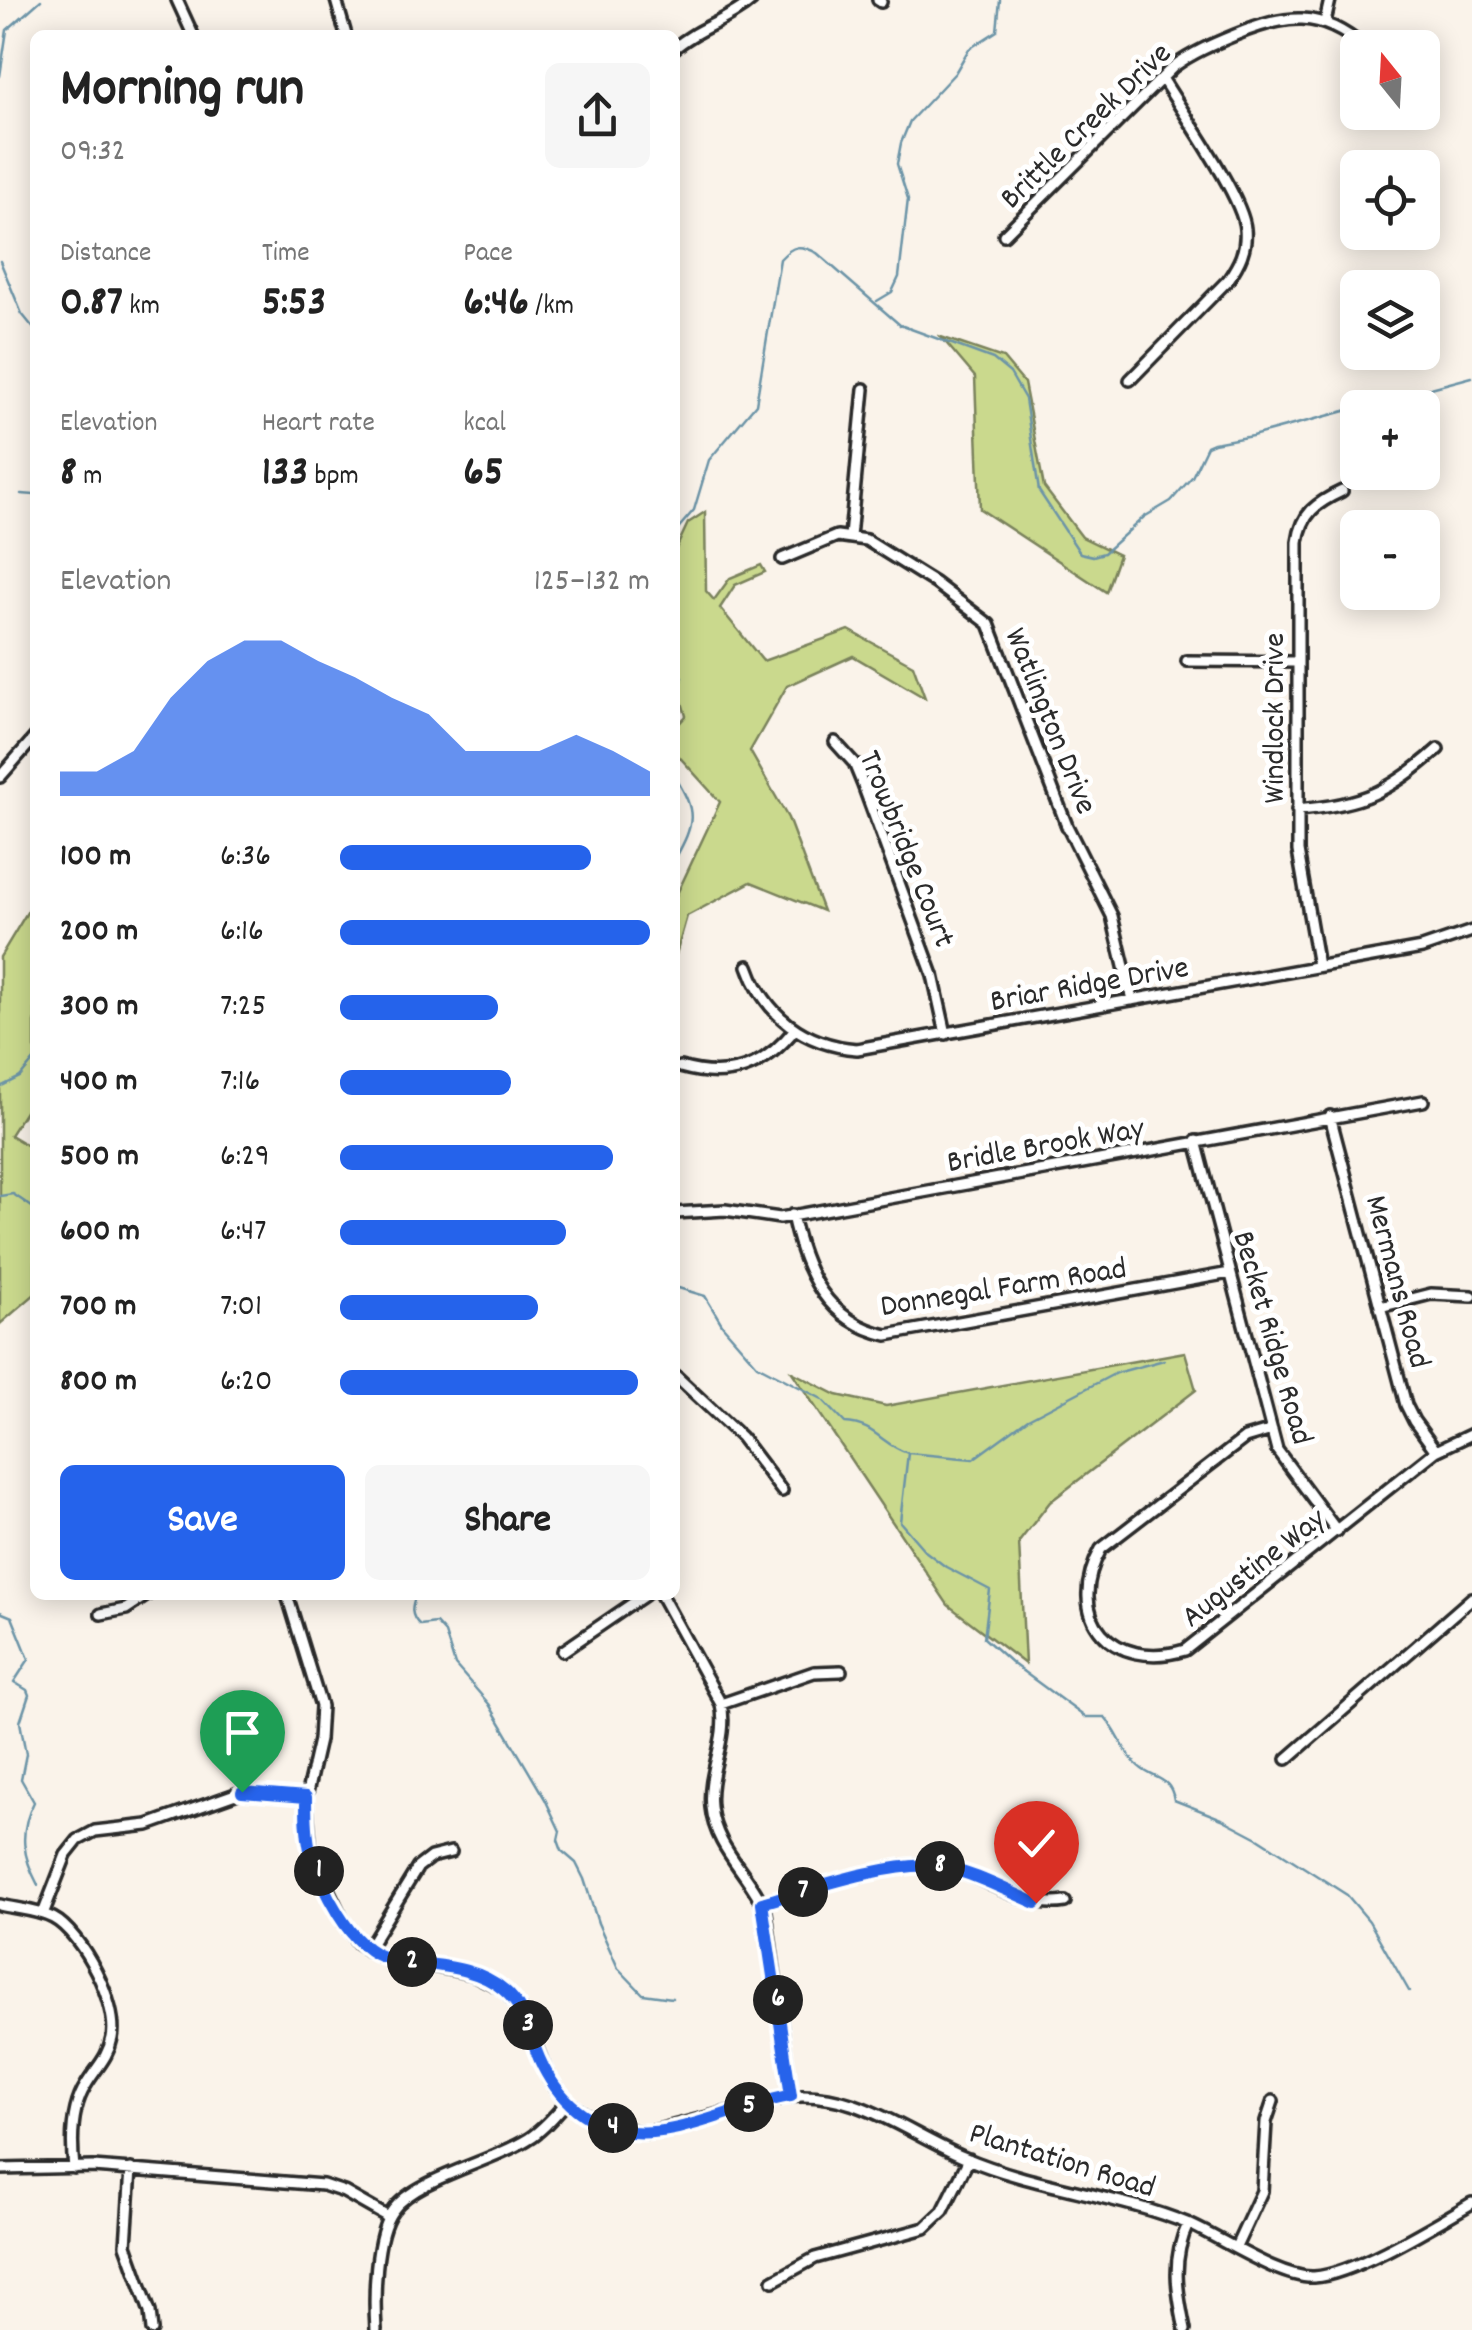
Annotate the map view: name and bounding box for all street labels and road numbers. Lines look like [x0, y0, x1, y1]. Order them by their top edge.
street label: Brittle Creek Drive [991, 33, 1184, 222]
street label: Watlington Drive [990, 622, 1107, 822]
street label: Windlock Drive [1254, 633, 1300, 803]
street label: Trowbridge Court [844, 744, 965, 956]
street label: Briar Ridge Drive [987, 947, 1193, 1027]
street label: Bridle Brook Way [944, 1108, 1149, 1188]
street label: Mermans Road [1350, 1191, 1440, 1374]
street label: Becket Ridge Road [1218, 1226, 1323, 1451]
street label: Donnegal Farm Road [877, 1248, 1130, 1332]
street label: Augustine Way [1173, 1498, 1338, 1641]
street label: Plantation Road [963, 2113, 1160, 2213]

